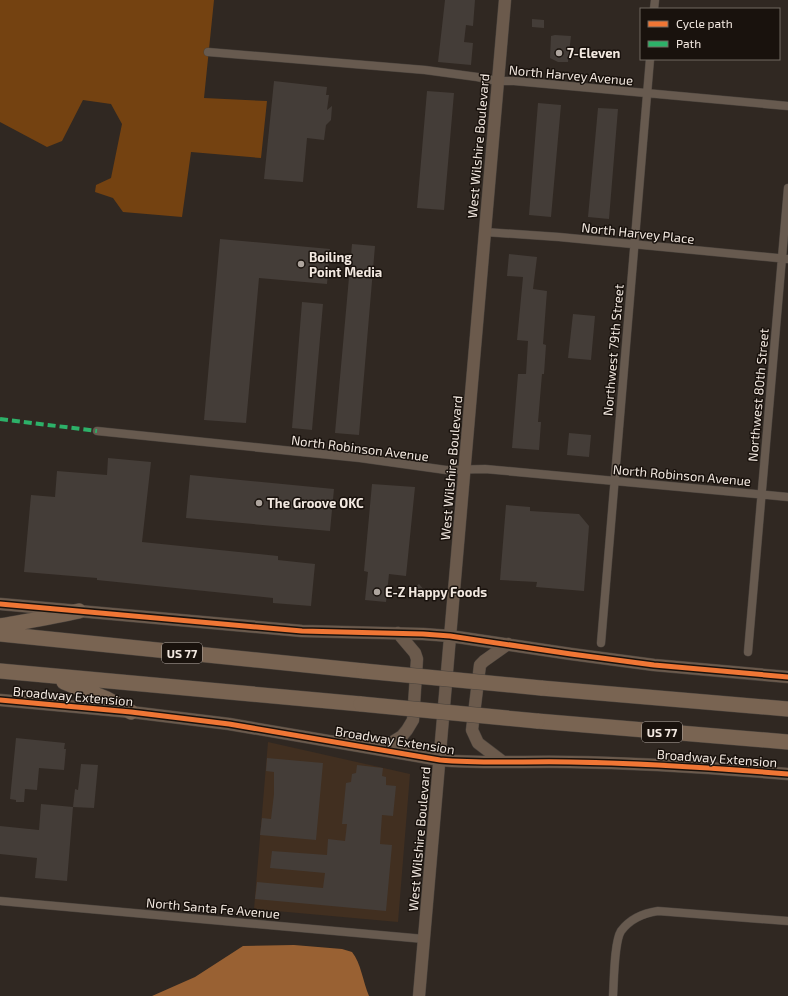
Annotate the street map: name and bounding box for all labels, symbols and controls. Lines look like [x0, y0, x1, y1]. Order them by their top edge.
legend [640, 8, 780, 60]
text: Cycle path [676, 16, 733, 30]
text: Path [676, 36, 701, 50]
place label: 7-Eleven [567, 45, 621, 61]
marker: 7-Eleven [554, 48, 564, 58]
street label: North Harvey Avenue [508, 62, 634, 88]
street label: West Wilshire Boulevard [464, 73, 492, 219]
street label: North Harvey Place [581, 219, 695, 247]
place label: Boiling Point Media [309, 249, 382, 280]
marker: Boiling Point Media [296, 259, 306, 269]
street label: Northwest 79th Street [599, 284, 627, 416]
street label: Northwest 80th Street [744, 328, 772, 462]
street label: West Wilshire Boulevard [437, 395, 465, 541]
street label: North Robinson Avenue [290, 432, 430, 464]
street label: North Robinson Avenue [612, 461, 752, 489]
place label: The Groove OKC [267, 495, 364, 511]
marker: The Groove OKC [254, 498, 264, 508]
place label: E-Z Happy Foods [385, 584, 487, 600]
marker: E-Z Happy Foods [372, 587, 382, 597]
road number: US 77 [162, 643, 202, 663]
street label: Broadway Extension [12, 683, 134, 709]
road number: US 77 [642, 722, 682, 742]
street label: Broadway Extension [334, 723, 456, 757]
street label: Broadway Extension [656, 746, 778, 770]
street label: West Wilshire Boulevard [405, 766, 433, 912]
street label: North Santa Fe Avenue [146, 894, 280, 922]

